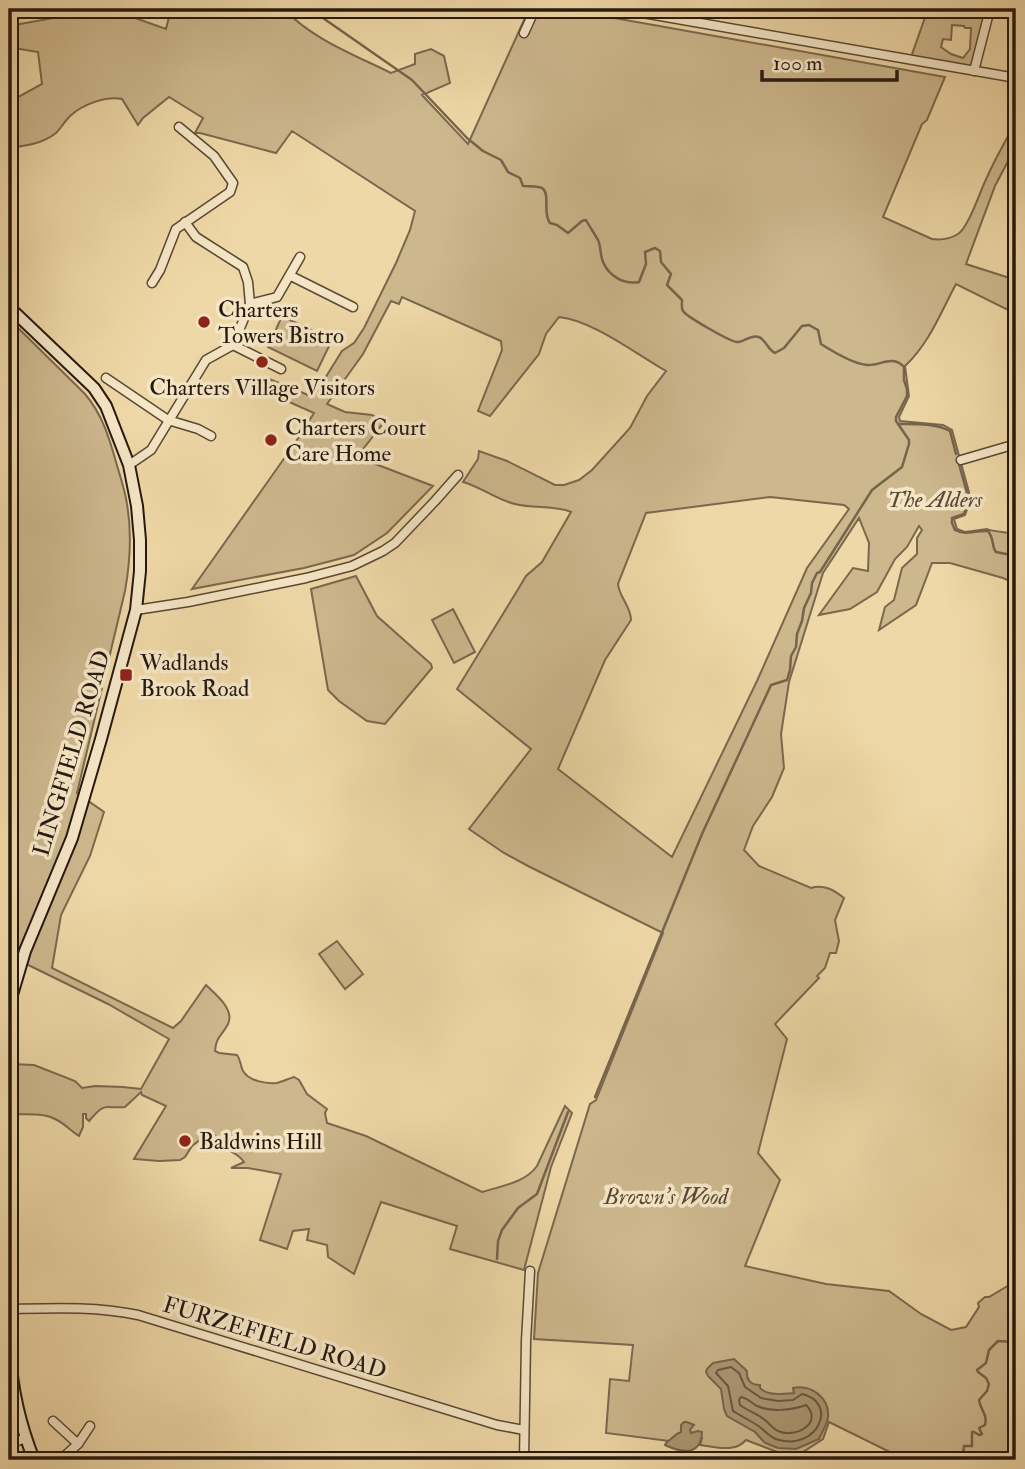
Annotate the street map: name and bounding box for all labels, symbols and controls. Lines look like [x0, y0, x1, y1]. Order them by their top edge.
scale bar [762, 38, 897, 82]
text: 100 m [773, 50, 823, 77]
place label: Charters Towers Bistro [218, 295, 344, 350]
marker: Charters Towers Bistro [196, 314, 212, 330]
marker: Charters Village Visitors [254, 354, 270, 370]
place label: Charters Village Visitors [149, 373, 375, 402]
place label: Charters Court Care Home [285, 413, 426, 468]
marker: Charters Court Care Home [263, 432, 279, 448]
park label: The Alders [888, 485, 983, 514]
street label: LINGFIELD ROAD [26, 647, 117, 860]
place label: Wadlands Brook Road [139, 648, 249, 703]
marker: Wadlands Brook Road [118, 667, 134, 683]
place label: Baldwins Hill [199, 1127, 322, 1156]
marker: Baldwins Hill [177, 1133, 193, 1149]
park label: Brown's Wood [603, 1182, 730, 1211]
street label: FURZEFIELD ROAD [160, 1290, 390, 1385]

